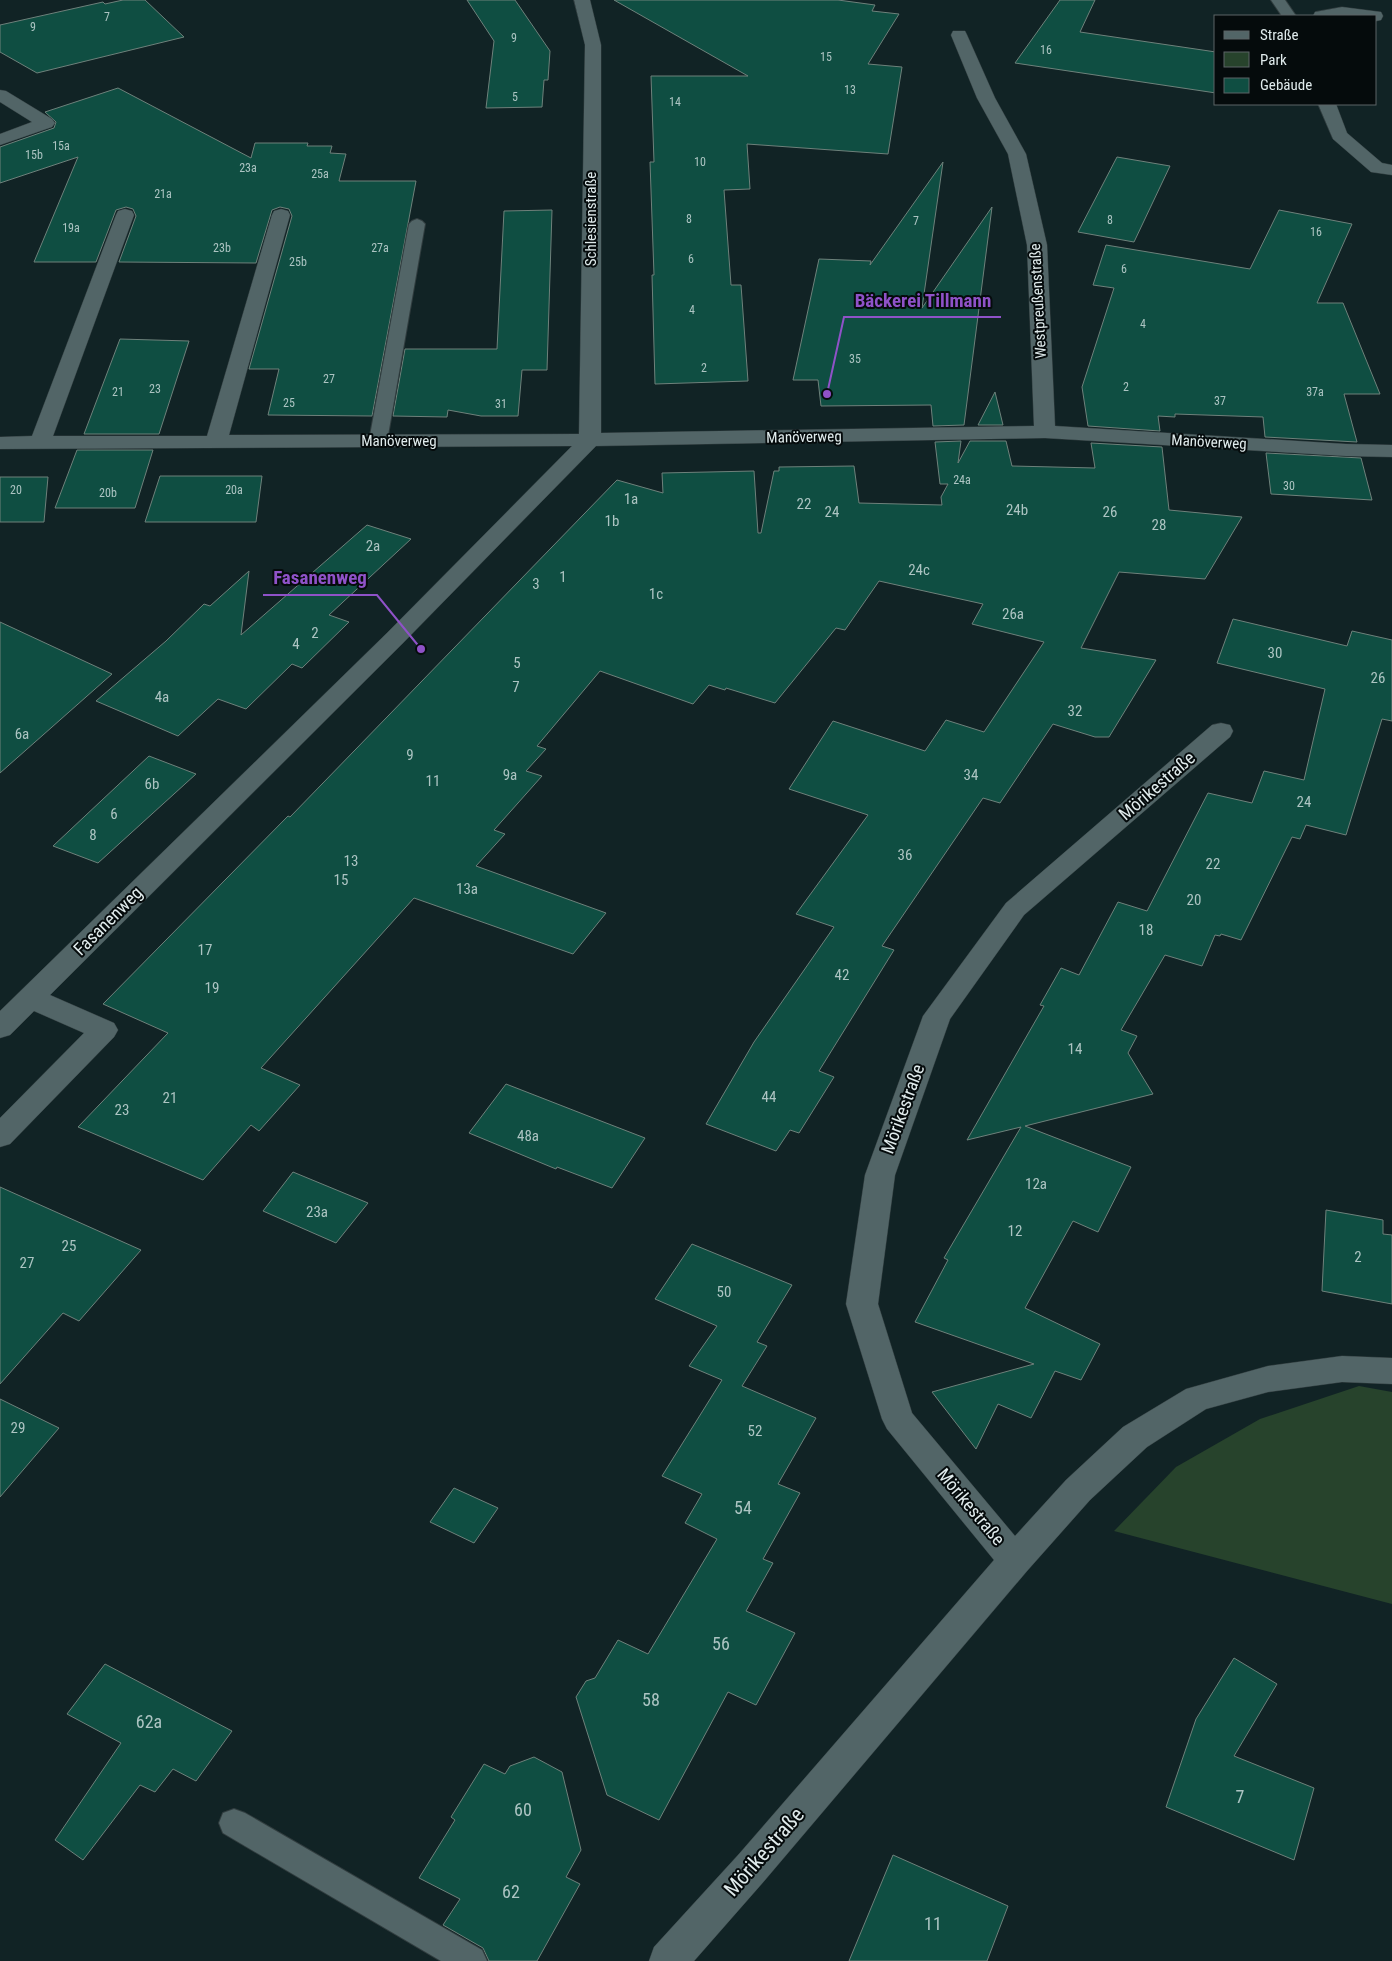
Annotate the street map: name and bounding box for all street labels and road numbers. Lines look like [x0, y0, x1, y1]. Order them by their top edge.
street label: Schlesienstraße [582, 172, 600, 266]
street label: Westpreußenstraße [1026, 243, 1050, 359]
street label: Manöverweg [766, 427, 842, 447]
street label: Manöverweg [1171, 431, 1247, 453]
street label: Manöverweg [361, 432, 437, 450]
street label: Mörikestraße [1114, 747, 1199, 824]
street label: Fasanenweg [69, 882, 146, 959]
street label: Mörikestraße [877, 1061, 928, 1156]
street label: Mörikestraße [933, 1464, 1010, 1549]
street label: Mörikestraße [719, 1803, 809, 1901]

